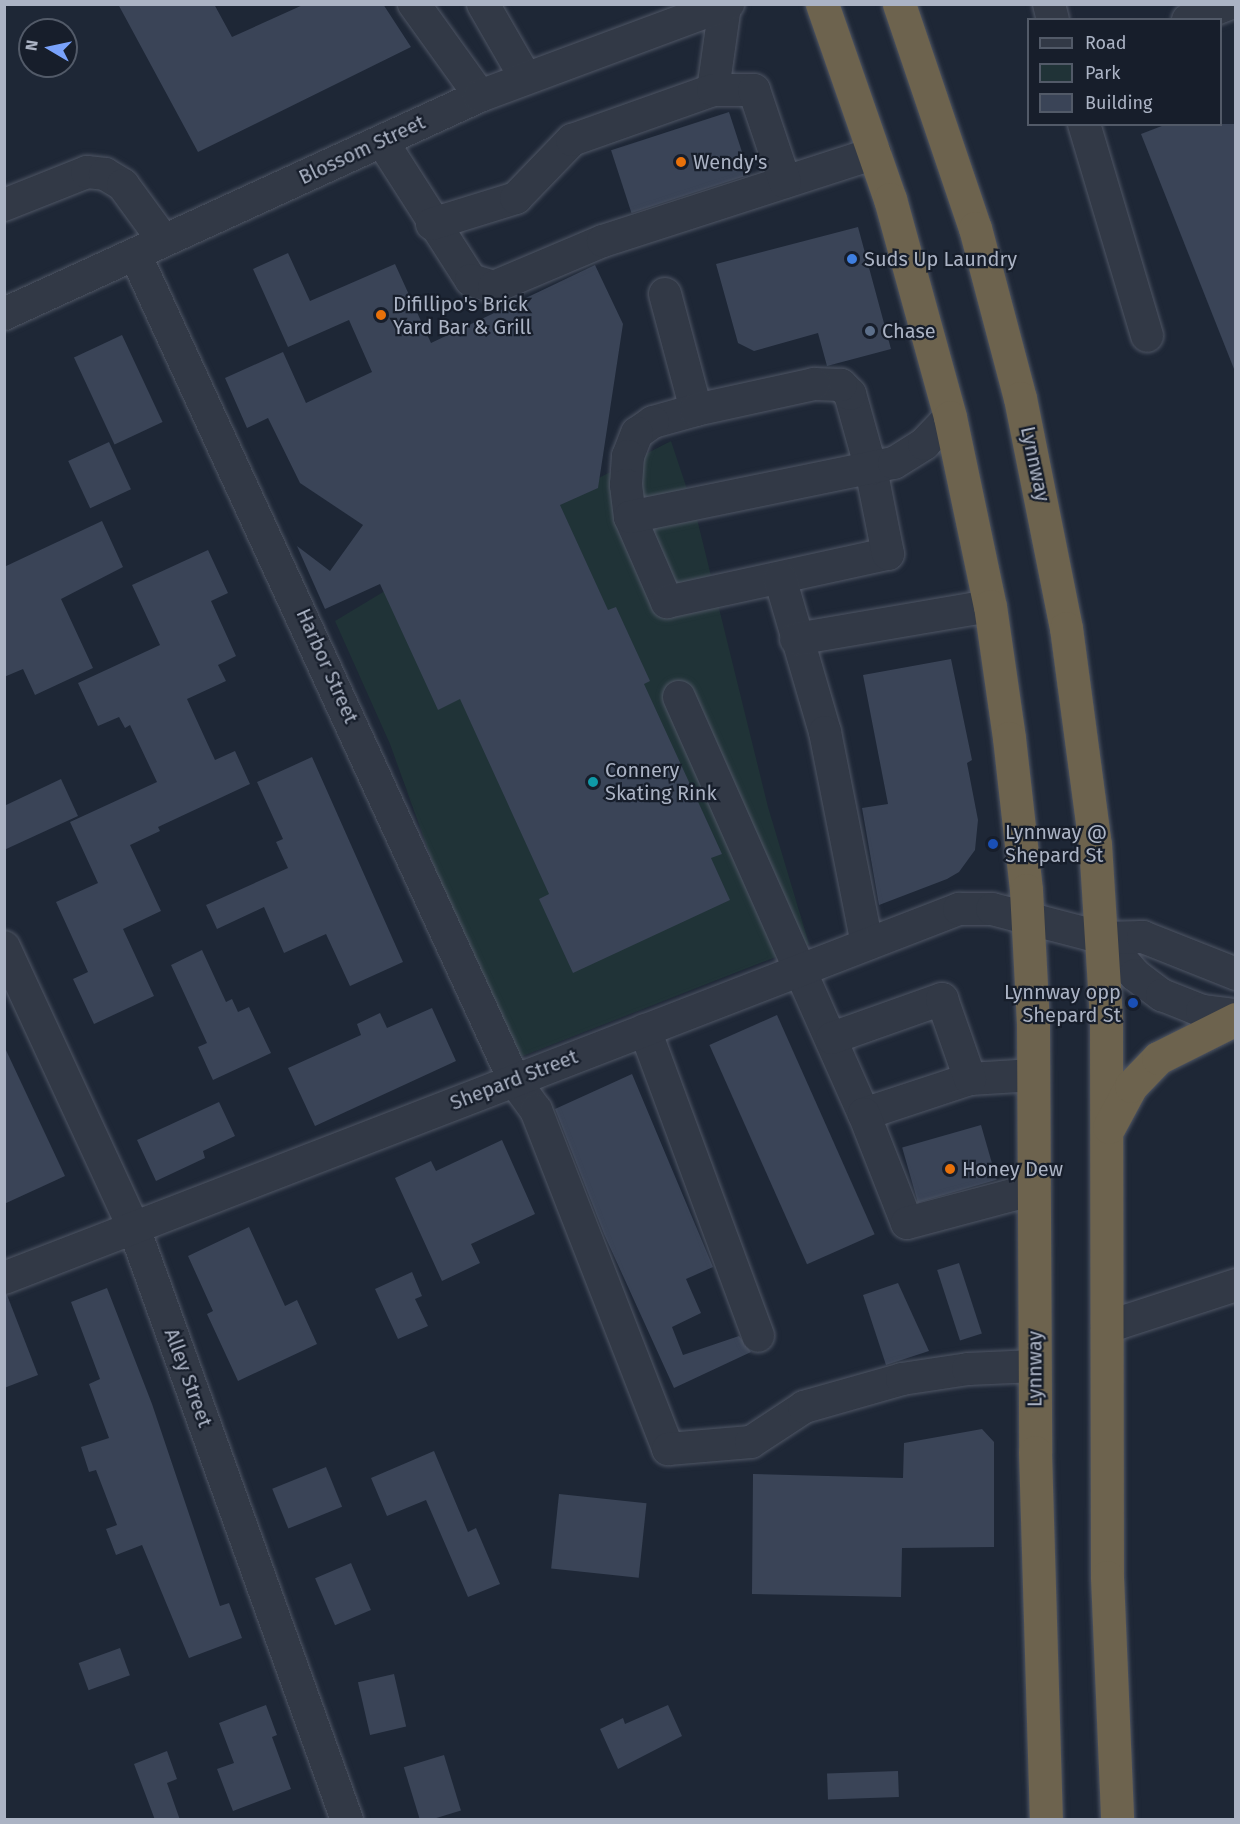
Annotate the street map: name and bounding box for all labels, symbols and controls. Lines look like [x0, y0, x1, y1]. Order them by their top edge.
north arrow [18, 18, 78, 78]
legend [1027, 18, 1222, 126]
text: Road [1085, 32, 1127, 54]
text: N [21, 39, 42, 52]
text: Park [1085, 62, 1120, 84]
text: Building [1085, 92, 1152, 114]
street label: Blossom Street [295, 110, 429, 190]
place label: Wendy's [693, 150, 767, 174]
marker: Wendy's [674, 155, 688, 169]
place label: Suds Up Laundry [864, 247, 1017, 271]
marker: Suds Up Laundry [845, 252, 859, 266]
place label: Difillipo's Brick Yard Bar & Grill [393, 292, 531, 339]
marker: Difillipo's Brick Yard Bar & Grill [374, 308, 388, 322]
place label: Chase [882, 319, 936, 343]
marker: Chase [863, 324, 877, 338]
street label: Lynnway [1015, 424, 1055, 504]
street label: Harbor Street [291, 605, 363, 727]
place label: Connery Skating Rink [605, 759, 717, 806]
marker: Connery Skating Rink [586, 775, 600, 789]
place label: Lynnway @ Shepard St [1005, 820, 1107, 867]
marker: Lynnway @ Shepard St [986, 837, 1000, 851]
place label: Lynnway opp Shepard St [1004, 980, 1121, 1027]
marker: Lynnway opp Shepard St [1126, 996, 1140, 1010]
street label: Shepard Street [447, 1045, 581, 1115]
place label: Honey Dew [962, 1157, 1063, 1181]
marker: Honey Dew [943, 1162, 957, 1176]
street label: Alley Street [159, 1325, 217, 1431]
street label: Lynnway [1023, 1331, 1047, 1407]

